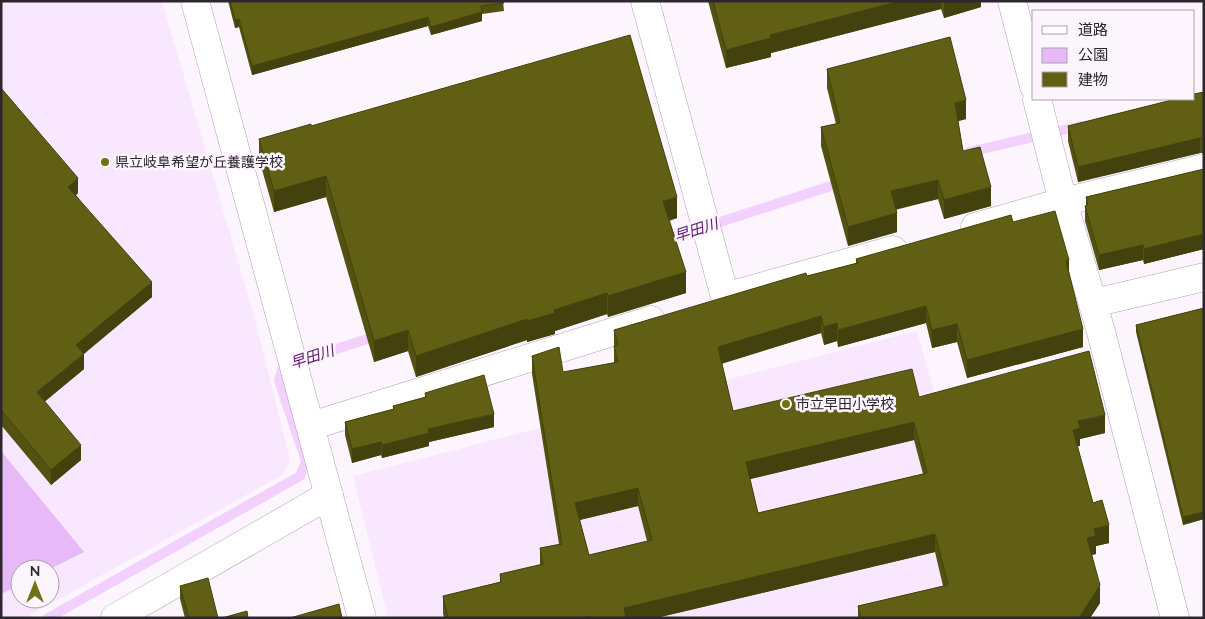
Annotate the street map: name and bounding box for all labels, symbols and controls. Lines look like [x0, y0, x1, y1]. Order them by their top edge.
legend [1032, 10, 1195, 100]
text: 道路 [1078, 20, 1108, 39]
text: 公園 [1078, 45, 1108, 64]
text: 建物 [1078, 70, 1108, 89]
place label: 県立岐阜希望が丘養護学校 [115, 153, 283, 171]
marker: 県立岐阜希望が丘養護学校 [99, 156, 111, 168]
water label: 早田川 [672, 213, 722, 246]
water label: 早田川 [288, 340, 338, 373]
place label: 市立早田小学校 [796, 395, 894, 413]
marker: 市立早田小学校 [780, 398, 792, 410]
north arrow [10, 559, 60, 609]
text: N [30, 562, 40, 580]

